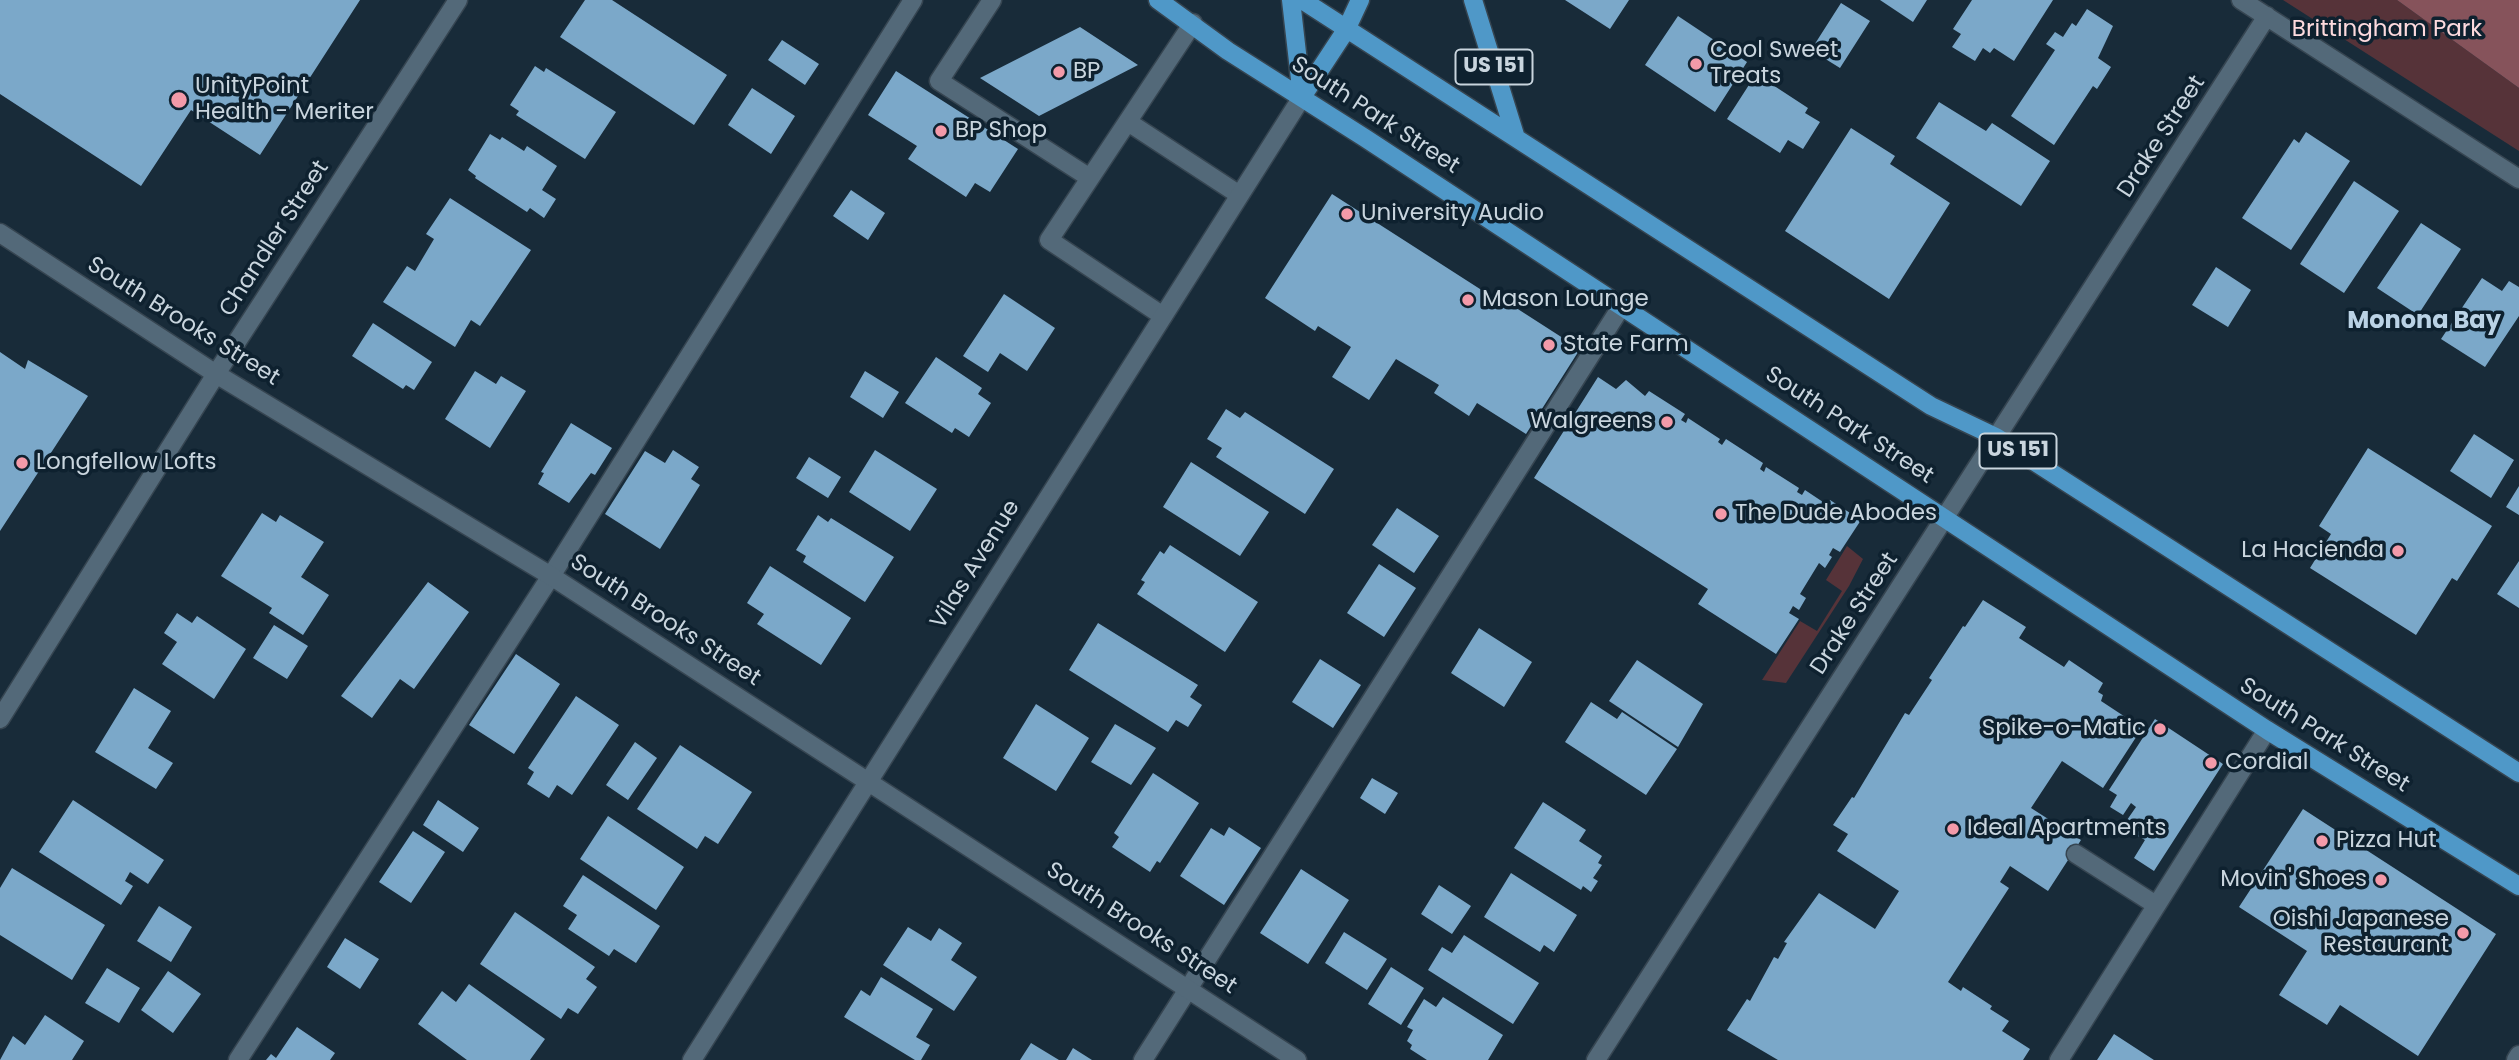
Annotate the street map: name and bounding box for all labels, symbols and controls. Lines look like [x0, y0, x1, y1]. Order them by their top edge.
park label: Brittingham Park [2292, 16, 2482, 44]
place label: Cool Sweet Treats [1710, 37, 1838, 91]
road number: US 151 [1456, 50, 1532, 84]
street label: South Park Street [1286, 51, 1464, 181]
marker: Cool Sweet Treats [1688, 56, 1704, 72]
place label: BP [1073, 58, 1100, 86]
marker: BP [1051, 64, 1067, 80]
street label: Drake Street [2112, 71, 2212, 203]
place label: UnityPoint Health - Meriter [195, 73, 374, 127]
marker: UnityPoint Health - Meriter [169, 90, 189, 110]
place label: BP Shop [955, 117, 1047, 145]
marker: BP Shop [933, 123, 949, 139]
street label: Chandler Street [214, 156, 336, 322]
place label: University Audio [1361, 200, 1544, 228]
marker: University Audio [1339, 206, 1355, 222]
street label: South Brooks Street [82, 252, 284, 392]
place label: Mason Lounge [1482, 286, 1649, 314]
marker: Mason Lounge [1460, 292, 1476, 308]
district label: Monona Bay [2347, 308, 2501, 336]
place label: State Farm [1563, 331, 1689, 359]
marker: State Farm [1541, 337, 1557, 353]
street label: South Park Street [1760, 361, 1938, 491]
place label: Walgreens [1530, 408, 1653, 436]
marker: Walgreens [1659, 414, 1675, 430]
road number: US 151 [1980, 434, 2056, 468]
place label: Longfellow Lofts [36, 449, 216, 477]
marker: Longfellow Lofts [14, 455, 30, 471]
street label: Vilas Avenue [925, 495, 1027, 635]
place label: The Dude Abodes [1735, 500, 1937, 528]
marker: The Dude Abodes [1713, 506, 1729, 522]
place label: La Hacienda [2241, 537, 2384, 565]
marker: La Hacienda [2390, 543, 2406, 559]
street label: Drake Street [1805, 548, 1905, 680]
street label: South Brooks Street [565, 549, 765, 693]
street label: South Park Street [2234, 673, 2414, 799]
place label: Spike-o-Matic [1982, 715, 2146, 743]
marker: Spike-o-Matic [2152, 721, 2168, 737]
place label: Cordial [2225, 749, 2308, 777]
marker: Cordial [2203, 755, 2219, 771]
place label: Ideal Apartments [1967, 815, 2166, 843]
marker: Ideal Apartments [1945, 821, 1961, 837]
place label: Pizza Hut [2336, 827, 2437, 855]
marker: Pizza Hut [2314, 833, 2330, 849]
street label: South Brooks Street [1041, 857, 1241, 1001]
place label: Movin' Shoes [2220, 866, 2367, 894]
marker: Movin' Shoes [2373, 872, 2389, 888]
place label: Oishi Japanese Restaurant [2273, 906, 2449, 960]
marker: Oishi Japanese Restaurant [2455, 925, 2471, 941]

